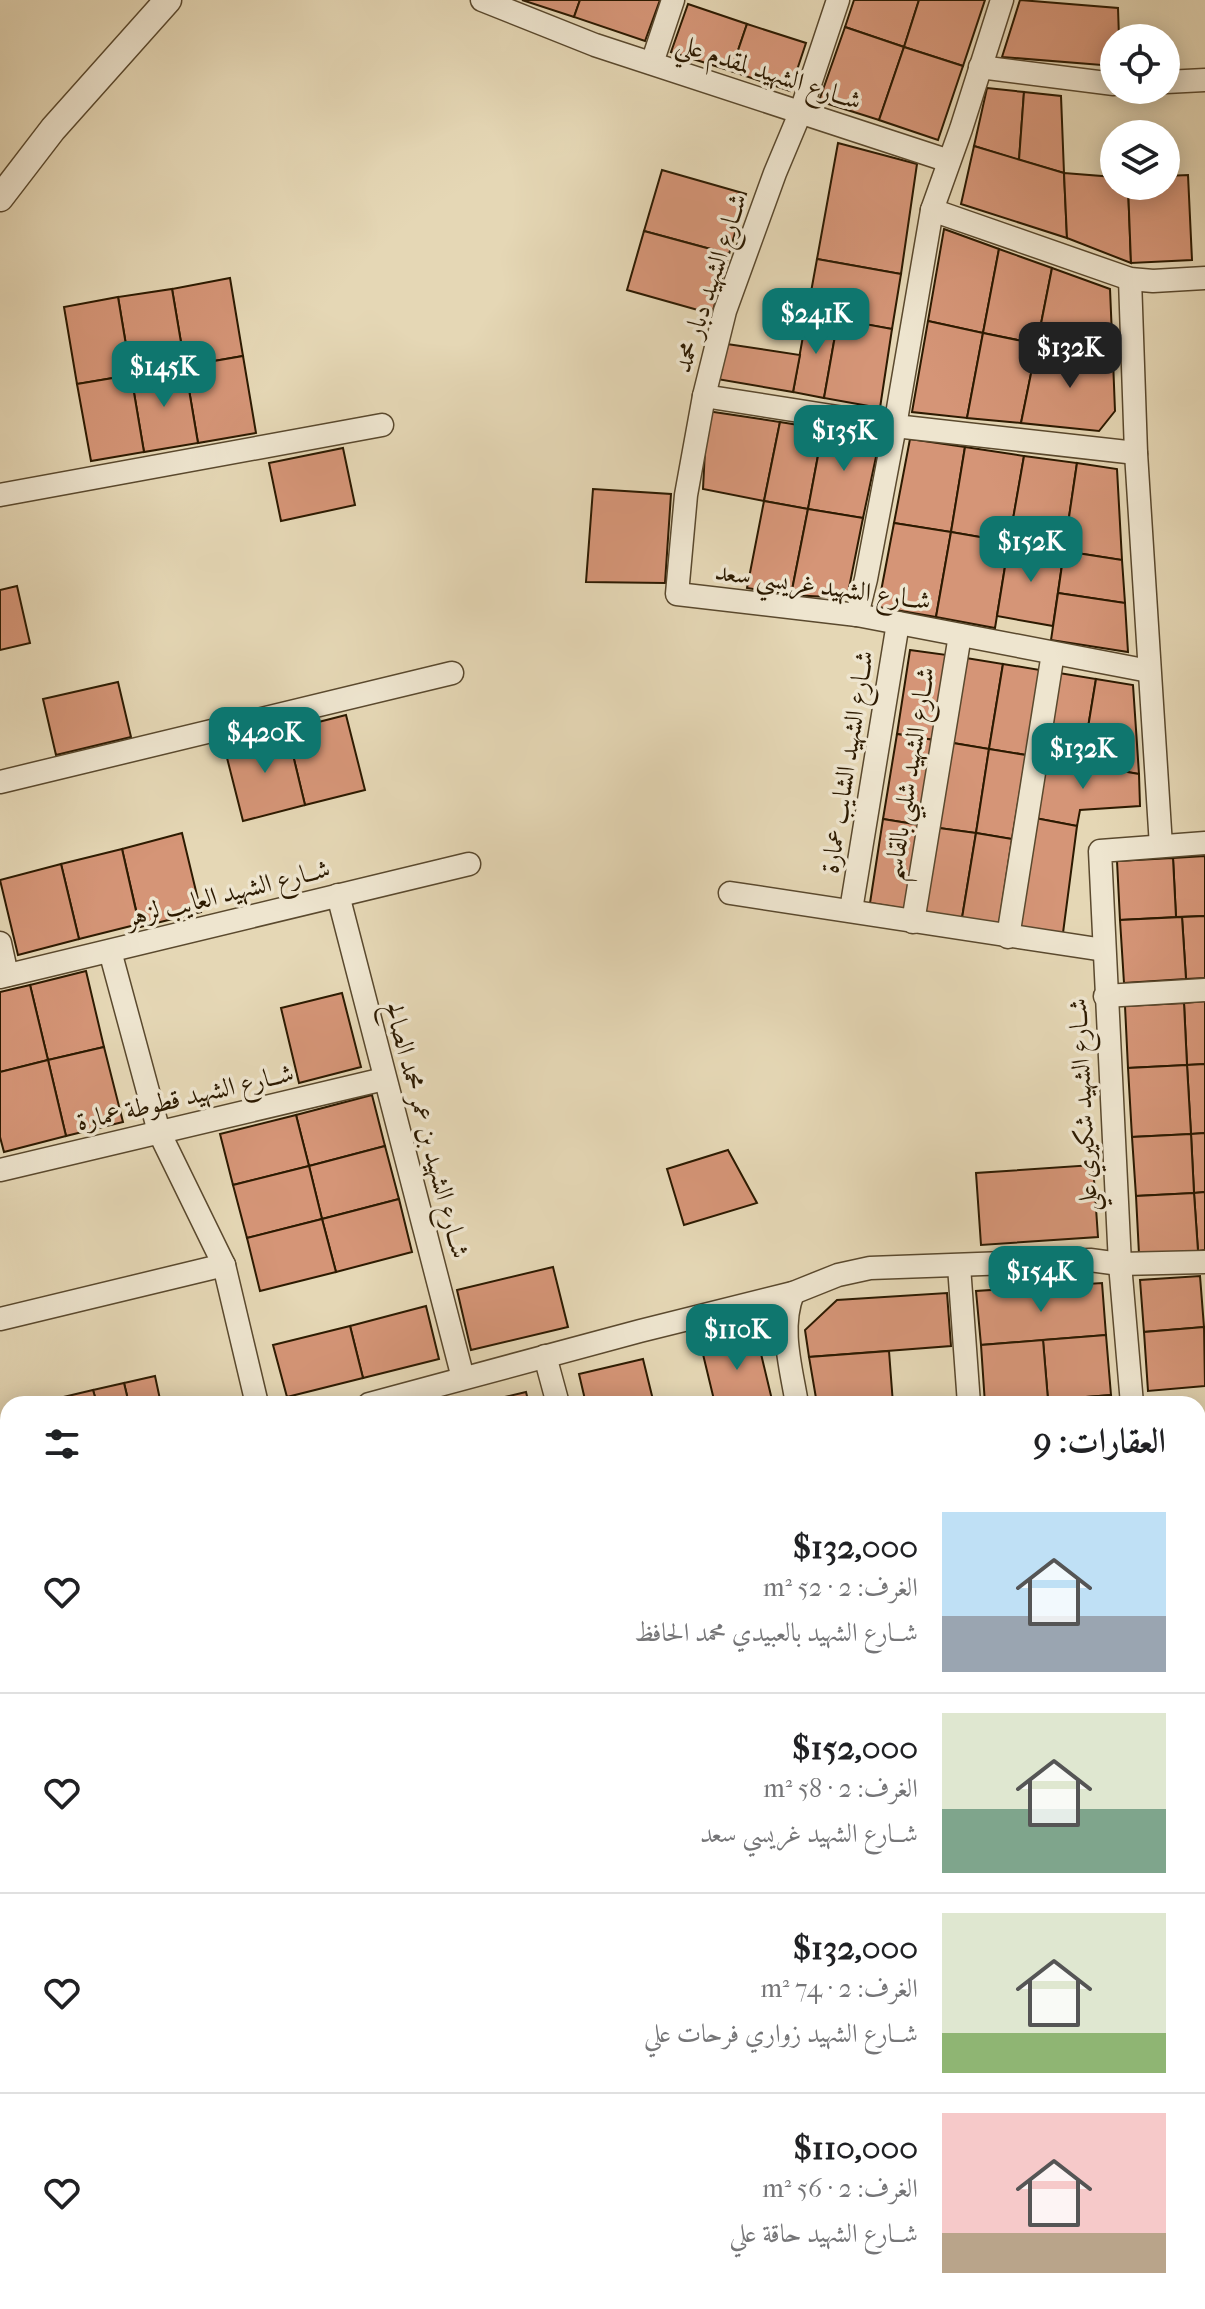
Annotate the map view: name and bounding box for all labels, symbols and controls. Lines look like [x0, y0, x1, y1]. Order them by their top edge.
map controls [1100, 24, 1180, 200]
button: locate [1100, 24, 1180, 104]
street label: شــارع الشهيد لمقدم علي [670, 28, 865, 125]
button: layers [1100, 120, 1180, 200]
street label: شــارع الشهيد دبار محمد [666, 190, 759, 378]
pin: $241K [760, 288, 872, 356]
text: $241K [780, 298, 852, 329]
pin: $132K [1014, 322, 1126, 390]
text: $132K [1037, 332, 1103, 363]
pin: $145K [108, 341, 220, 409]
text: $145K [130, 351, 198, 382]
pin: $135K [788, 405, 900, 473]
text: $135K [812, 415, 876, 446]
pin: $152K [975, 516, 1087, 584]
text: $152K [998, 526, 1065, 557]
street label: شــارع الشهيد غريسي سعد [712, 555, 933, 624]
street label: شــارع الشهيد الشايب عمارة [814, 648, 886, 877]
street label: شــارع الشهيد شلبي بالقاسم [877, 665, 951, 885]
pin: $420K [209, 707, 321, 775]
text: $420K [227, 717, 303, 748]
pin: $132K [1027, 723, 1139, 791]
text: $132K [1050, 733, 1116, 764]
street label: شــارع الشهيد العايب لزهر [120, 853, 335, 940]
street label: شــارع الشهيد شكيري علي [1062, 997, 1113, 1213]
street label: شــارع الشهيد بن عمر محمد الصالح [372, 998, 476, 1263]
street label: شــارع الشهيد قطوطة عمارة [73, 1057, 298, 1143]
pin: $154K [985, 1246, 1097, 1314]
text: $154K [1007, 1256, 1075, 1287]
pin: $110K [681, 1304, 793, 1372]
text: $110K [704, 1314, 770, 1345]
text: العقارات: 9 [1034, 1421, 1166, 1461]
icon: filters [40, 1422, 84, 1466]
text: $132,000 [792, 1527, 918, 1567]
icon: home [1006, 1544, 1102, 1640]
icon: heart [40, 1570, 84, 1614]
text: الغرف: 2 · 52 m² [763, 1572, 918, 1603]
text: شــارع الشهيد بالعبيدي محمد الحافظ [634, 1617, 918, 1648]
text: $152,000 [792, 1728, 918, 1768]
icon: home [1006, 1745, 1102, 1841]
icon: heart [40, 1771, 84, 1815]
text: الغرف: 2 · 58 m² [763, 1773, 918, 1804]
text: شــارع الشهيد غريسي سعد [700, 1818, 918, 1849]
text: $132,000 [792, 1928, 918, 1968]
icon: home [1006, 1945, 1102, 2041]
icon: heart [40, 1971, 84, 2015]
text: الغرف: 2 · 74 m² [760, 1973, 918, 2004]
text: شــارع الشهيد زواري فرحات علي [644, 2018, 918, 2049]
text: $110,000 [793, 2128, 918, 2168]
icon: home [1006, 2145, 1102, 2241]
icon: heart [40, 2171, 84, 2215]
text: الغرف: 2 · 56 m² [762, 2173, 918, 2204]
text: شــارع الشهيد حاقة علي [729, 2218, 918, 2249]

